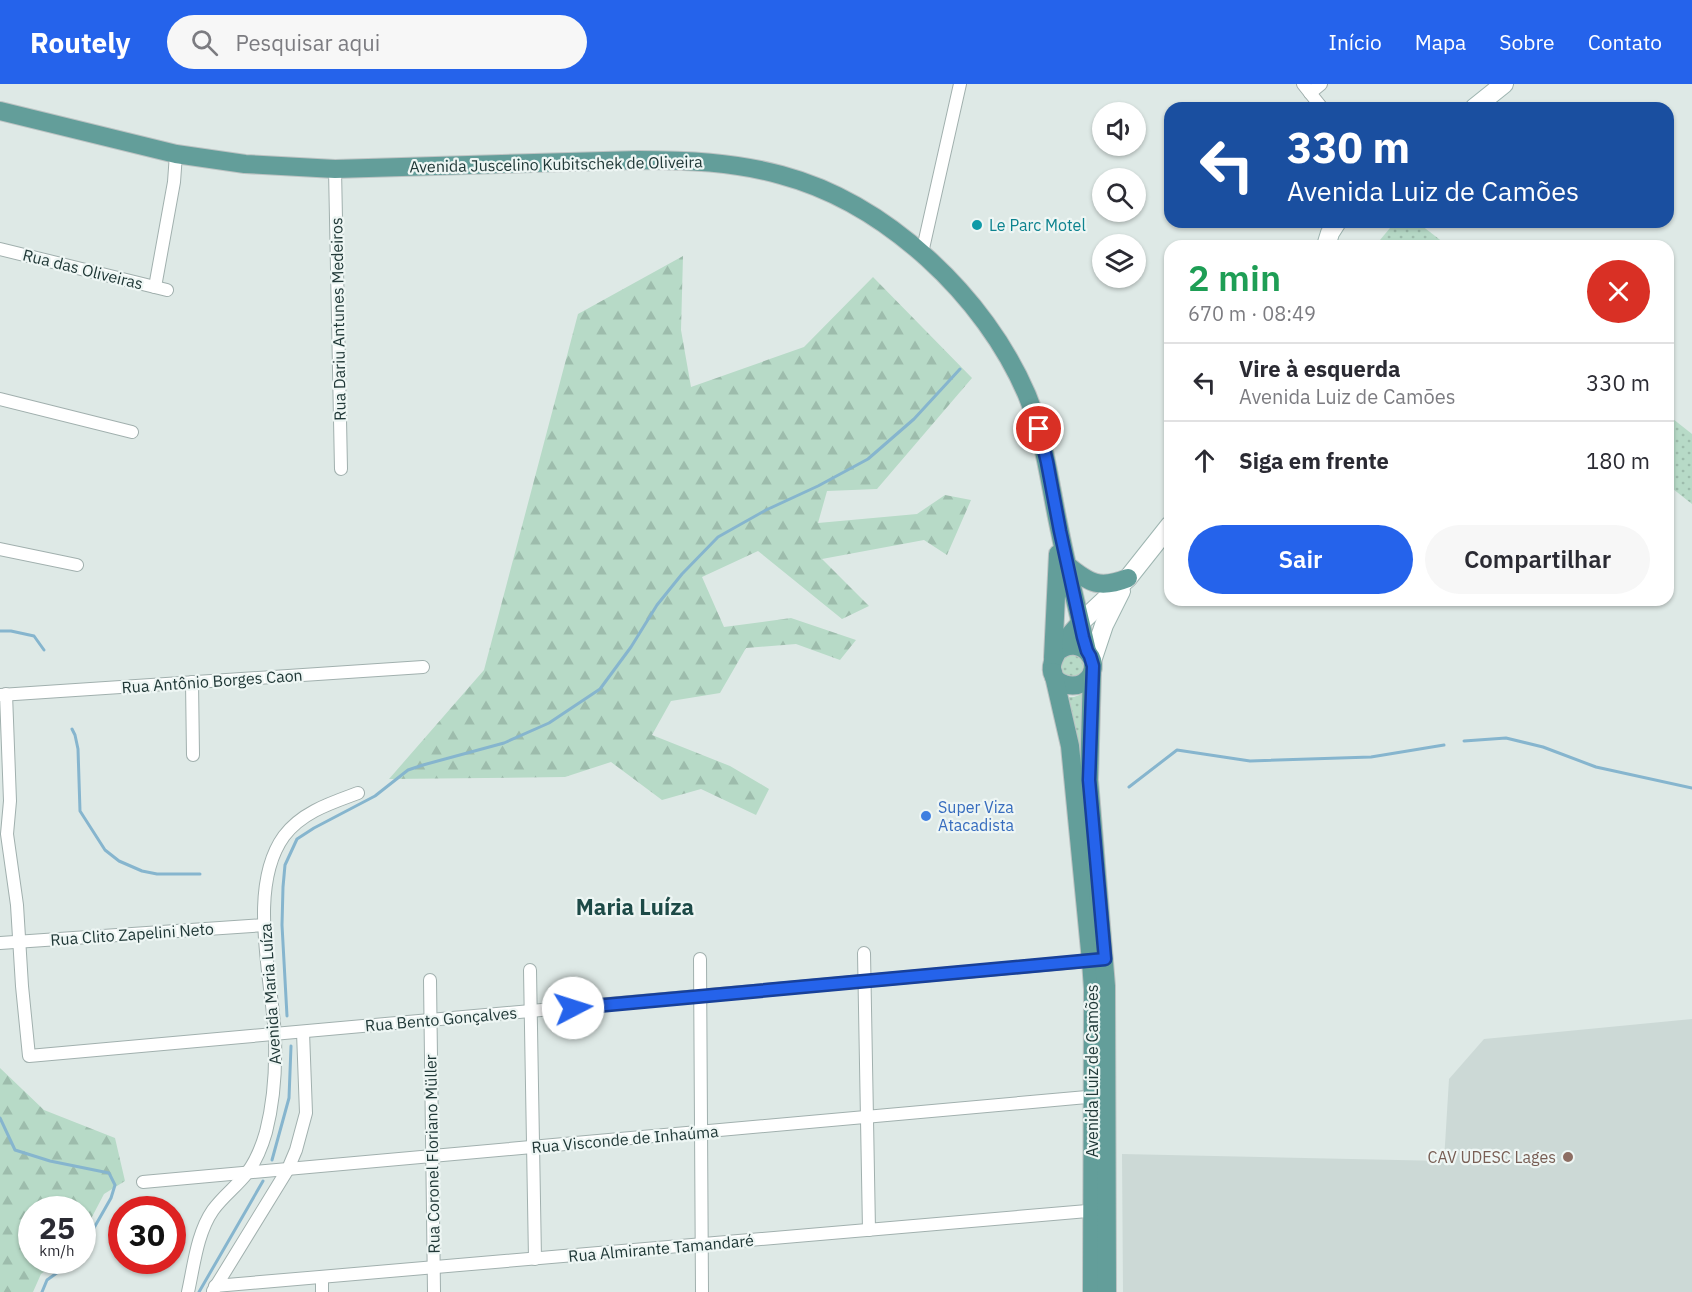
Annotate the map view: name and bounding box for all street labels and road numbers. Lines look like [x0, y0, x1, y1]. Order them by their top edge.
street label: Avenida Juscelino Kubitschek de Oliveira [409, 151, 703, 177]
street label: Rua Dariu Antunes Medeiros [326, 217, 350, 421]
street label: Rua das Oliveiras [21, 244, 145, 294]
street label: Rua Antônio Borges Caon [121, 665, 303, 697]
street label: Rua Clito Zapelini Neto [50, 918, 215, 950]
street label: Avenida Maria Luíza [255, 922, 285, 1065]
street label: Avenida Luiz de Camões [1082, 984, 1102, 1158]
street label: Rua Bento Gonçalves [364, 1002, 518, 1036]
street label: Rua Coronel Floriano Müller [420, 1054, 444, 1254]
street label: Rua Visconde de Inhaúma [531, 1121, 720, 1157]
street label: Rua Almirante Tamandaré [567, 1230, 755, 1266]

